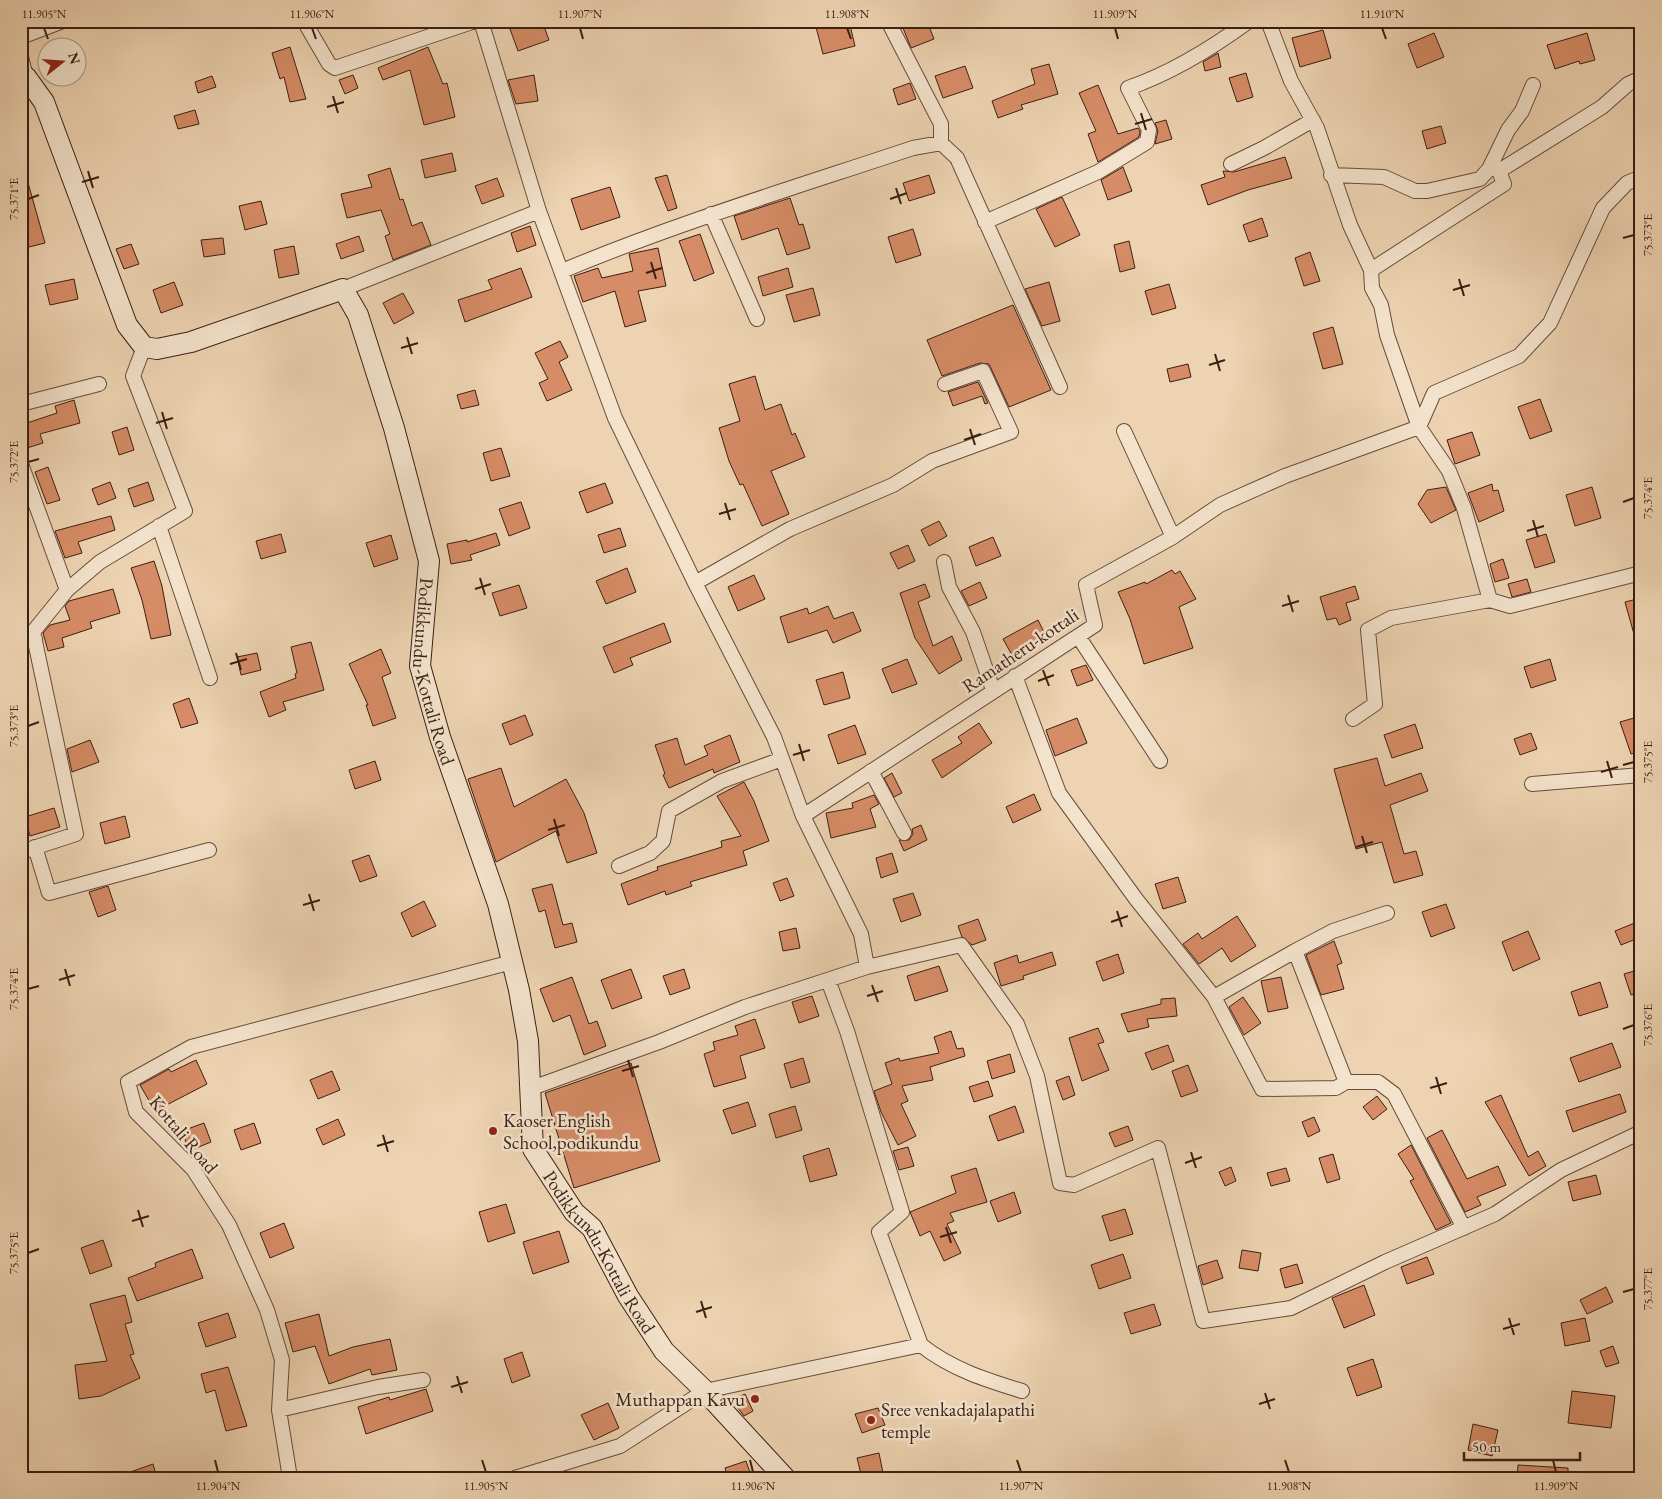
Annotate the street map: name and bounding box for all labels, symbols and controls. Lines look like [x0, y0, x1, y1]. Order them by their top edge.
text: 11.905°N [22, 6, 67, 22]
text: 11.906°N [290, 6, 335, 22]
text: 11.907°N [558, 6, 603, 22]
text: 11.908°N [825, 6, 870, 22]
text: 11.909°N [1093, 6, 1138, 22]
text: 11.910°N [1360, 6, 1405, 22]
north arrow [38, 38, 88, 88]
text: N [64, 50, 85, 67]
text: 75.371°E [6, 178, 22, 220]
text: 75.373°E [1640, 214, 1656, 256]
text: 75.372°E [6, 441, 22, 483]
text: 75.374°E [1640, 477, 1656, 519]
street label: Podikkundu-Kottali Road [407, 577, 461, 769]
street label: Ramatheru-kottali [957, 602, 1084, 699]
text: 75.373°E [6, 705, 22, 747]
text: 75.375°E [1640, 741, 1656, 783]
text: 75.374°E [6, 968, 22, 1010]
text: 75.376°E [1640, 1004, 1656, 1046]
street label: Kottali Road [144, 1090, 224, 1179]
place label: Kaoser English School,podikundu [503, 1108, 639, 1155]
marker: Kaoser English School,podikundu [487, 1125, 499, 1137]
street label: Podikkundu-Kottali Road [537, 1166, 661, 1339]
text: 75.375°E [6, 1232, 22, 1274]
text: 75.377°E [1640, 1268, 1656, 1310]
place label: Muthappan Kavu [615, 1387, 745, 1412]
marker: Muthappan Kavu [749, 1393, 761, 1405]
place label: Sree venkadajalapathi temple [881, 1397, 1035, 1444]
marker: Sree venkadajalapathi temple [865, 1414, 877, 1426]
scale bar [1464, 1429, 1581, 1461]
text: 50 m [1472, 1437, 1501, 1456]
text: 11.904°N [196, 1478, 241, 1494]
text: 11.905°N [464, 1478, 509, 1494]
text: 11.906°N [731, 1478, 776, 1494]
text: 11.907°N [999, 1478, 1044, 1494]
text: 11.908°N [1267, 1478, 1312, 1494]
text: 11.909°N [1534, 1478, 1579, 1494]

